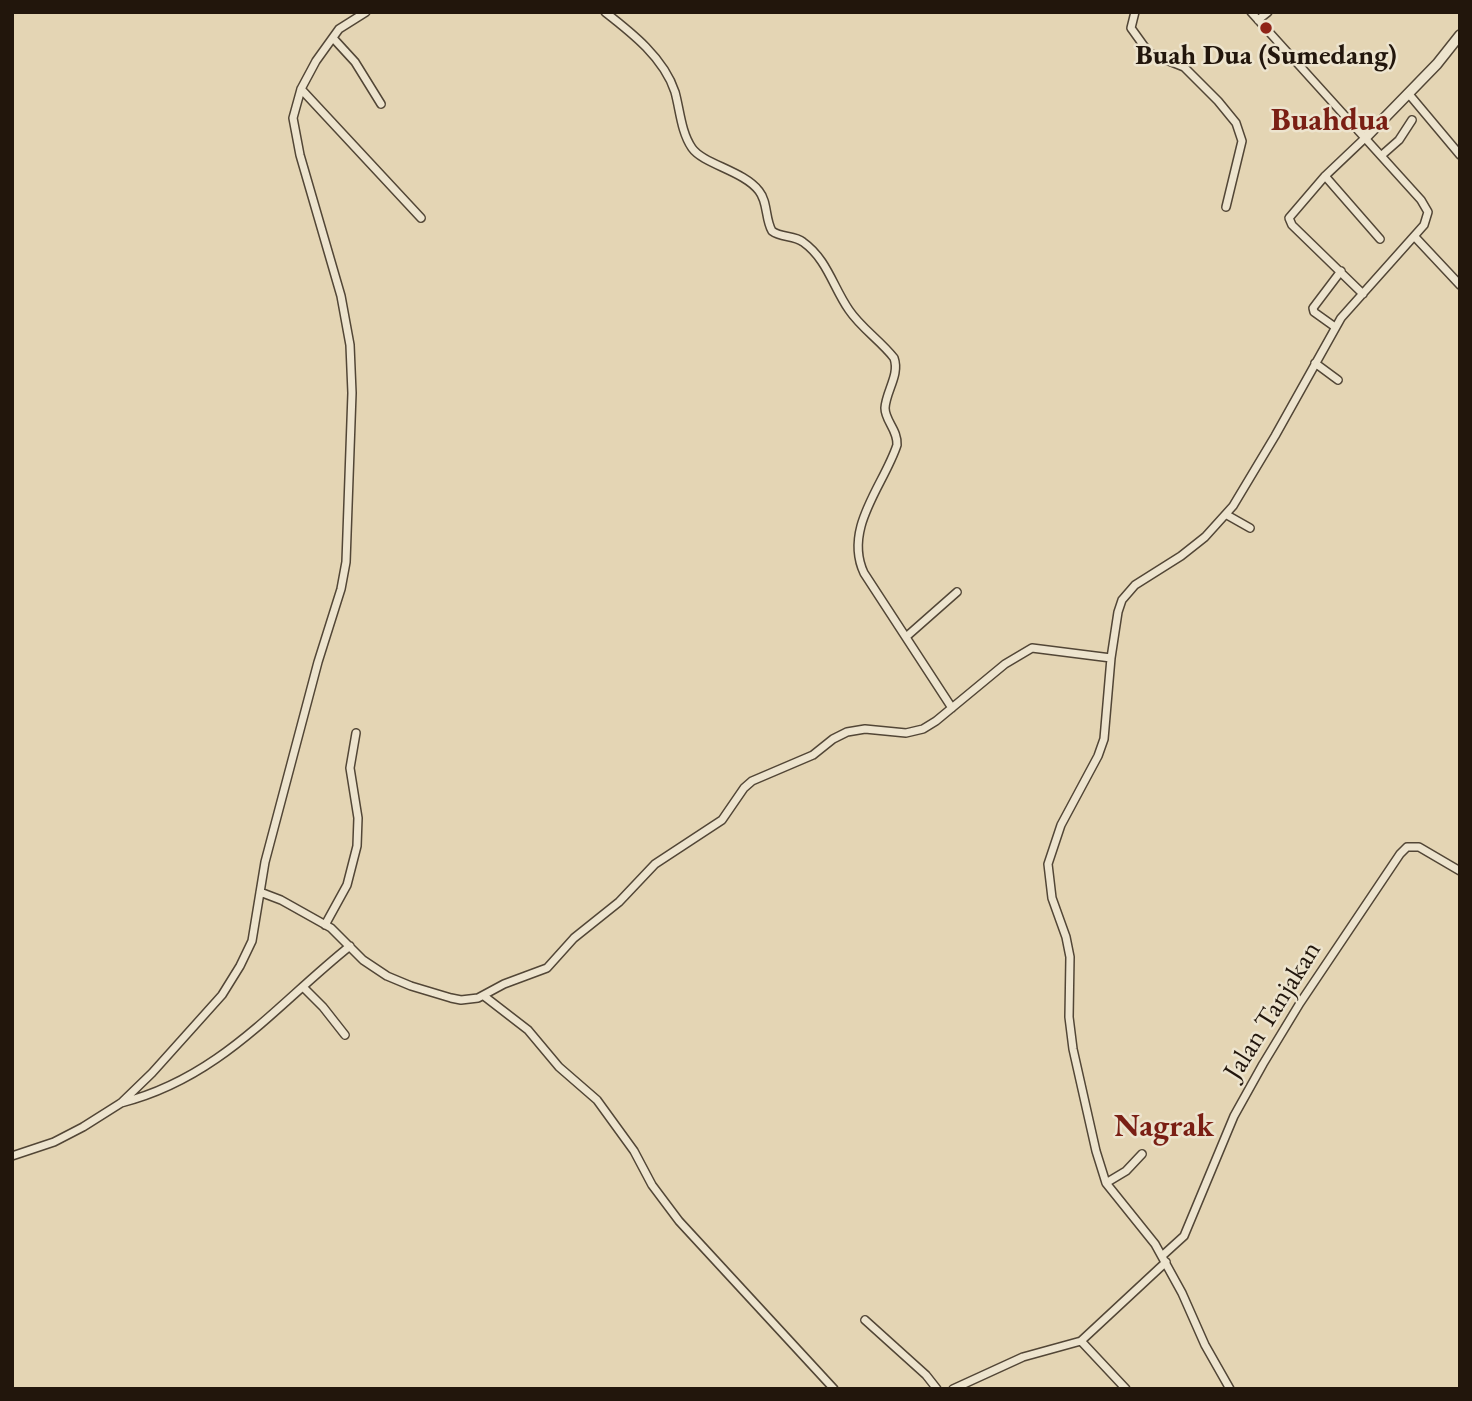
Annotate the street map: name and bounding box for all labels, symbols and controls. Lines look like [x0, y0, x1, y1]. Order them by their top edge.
marker: Buah Dua (Sumedang) [1258, 20, 1274, 36]
place label: Buah Dua (Sumedang) [1135, 39, 1397, 73]
district label: Buahdua [1271, 102, 1389, 140]
street label: Jalan Tanjakan [1217, 935, 1329, 1087]
district label: Nagrak [1114, 1108, 1214, 1146]

